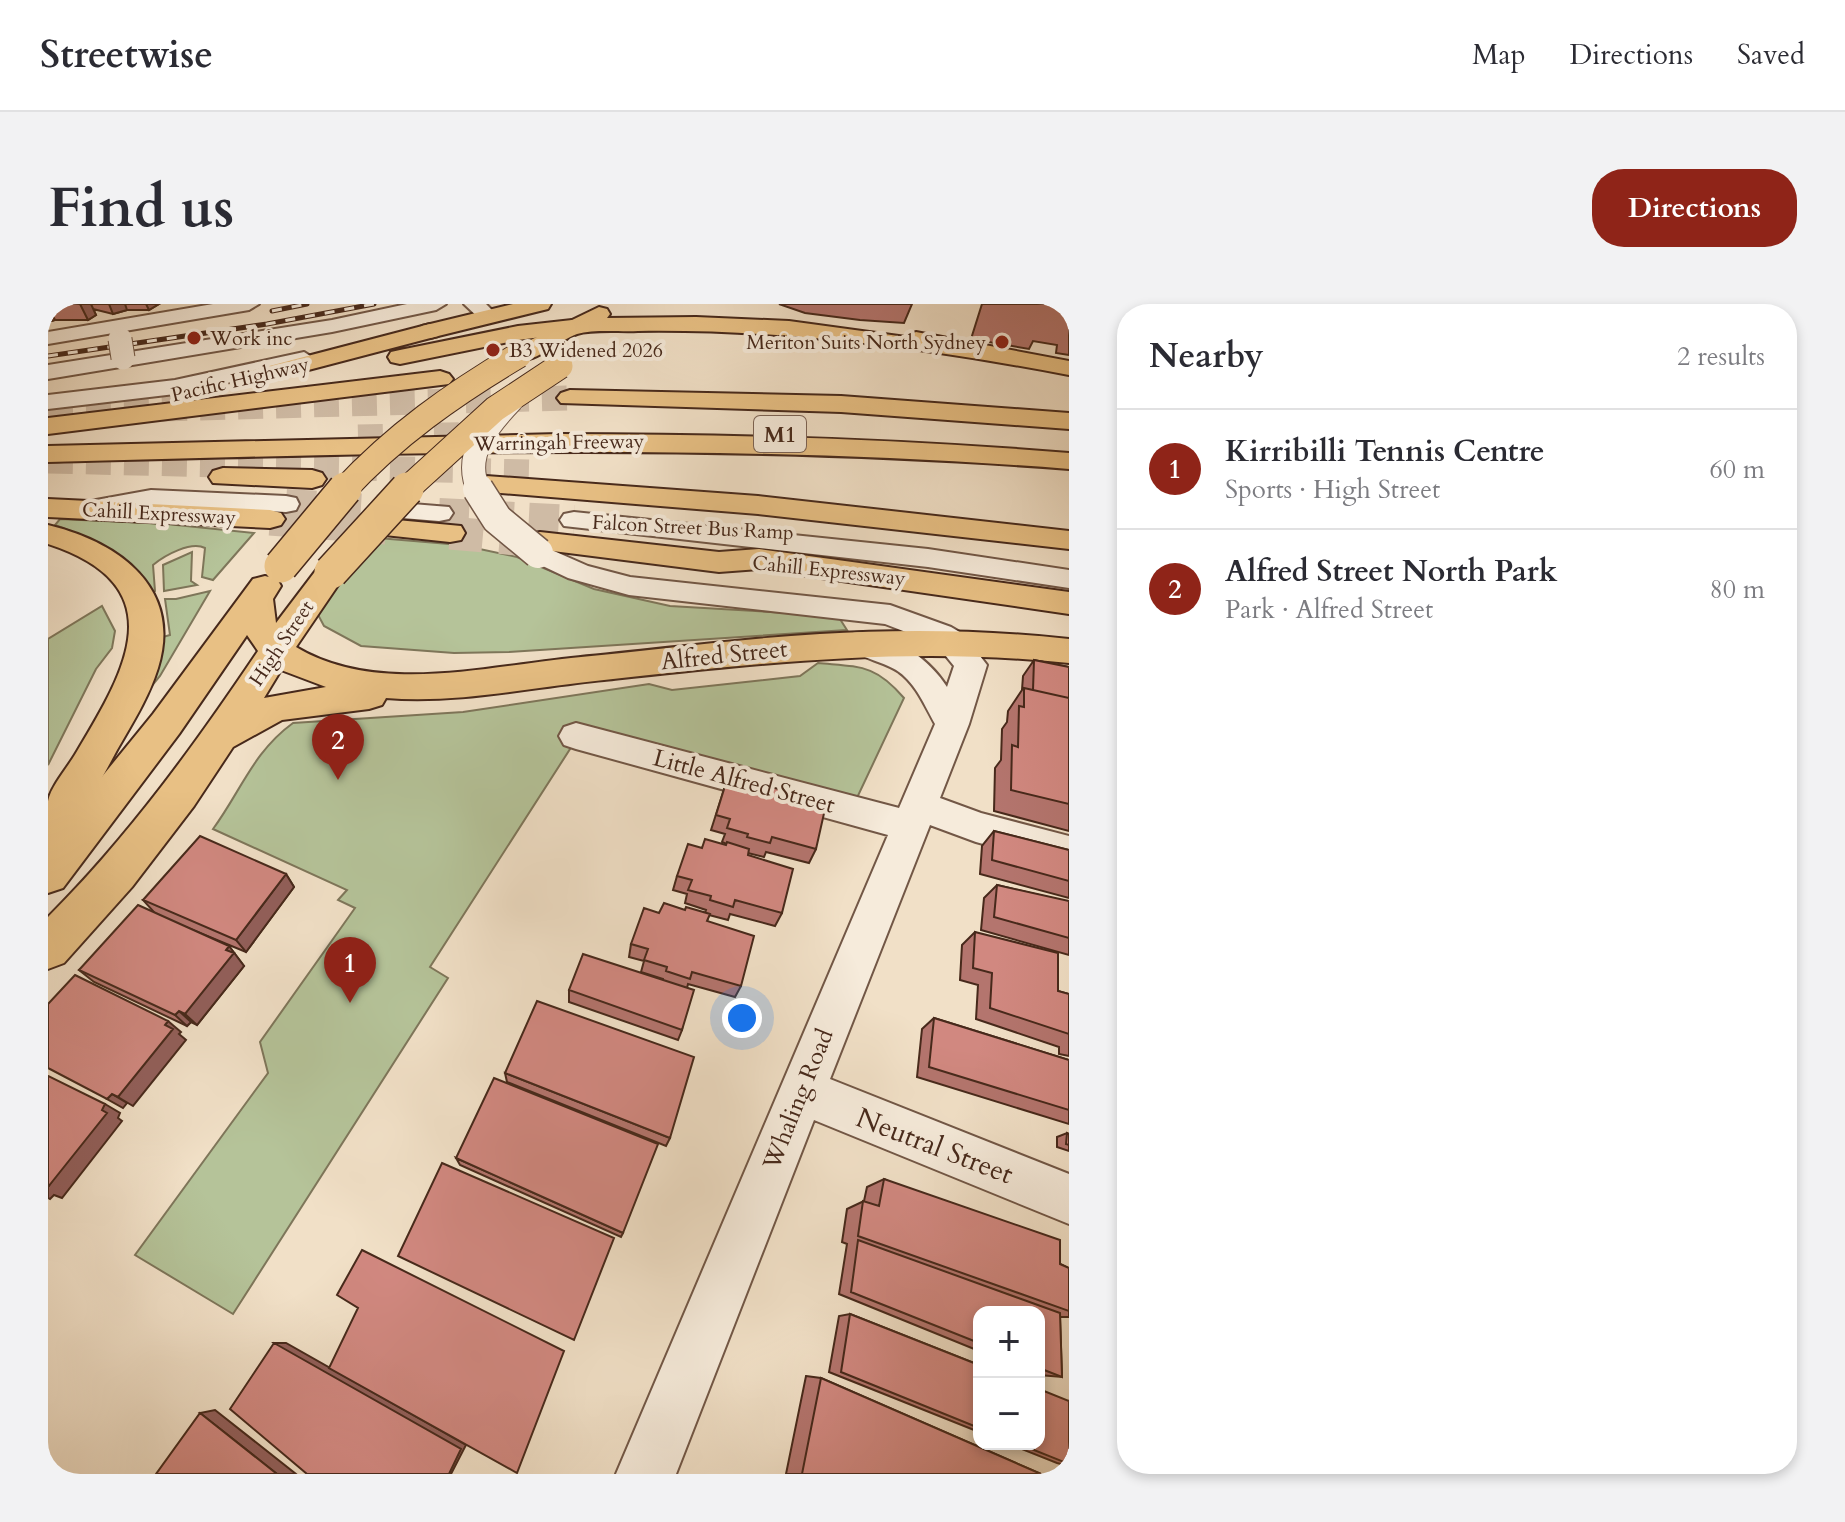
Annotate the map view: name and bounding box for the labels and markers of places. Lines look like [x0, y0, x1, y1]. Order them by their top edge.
place label: Work inc [209, 325, 292, 352]
marker: Work inc [185, 329, 203, 347]
place label: Meriton Suits North Sydney [746, 329, 986, 356]
marker: Meriton Suits North Sydney [993, 333, 1011, 351]
place label: B3 Widened 2026 [509, 337, 663, 364]
marker: B3 Widened 2026 [484, 341, 502, 359]
pin: 2 [312, 714, 364, 780]
pin: 1 [324, 937, 376, 1003]

